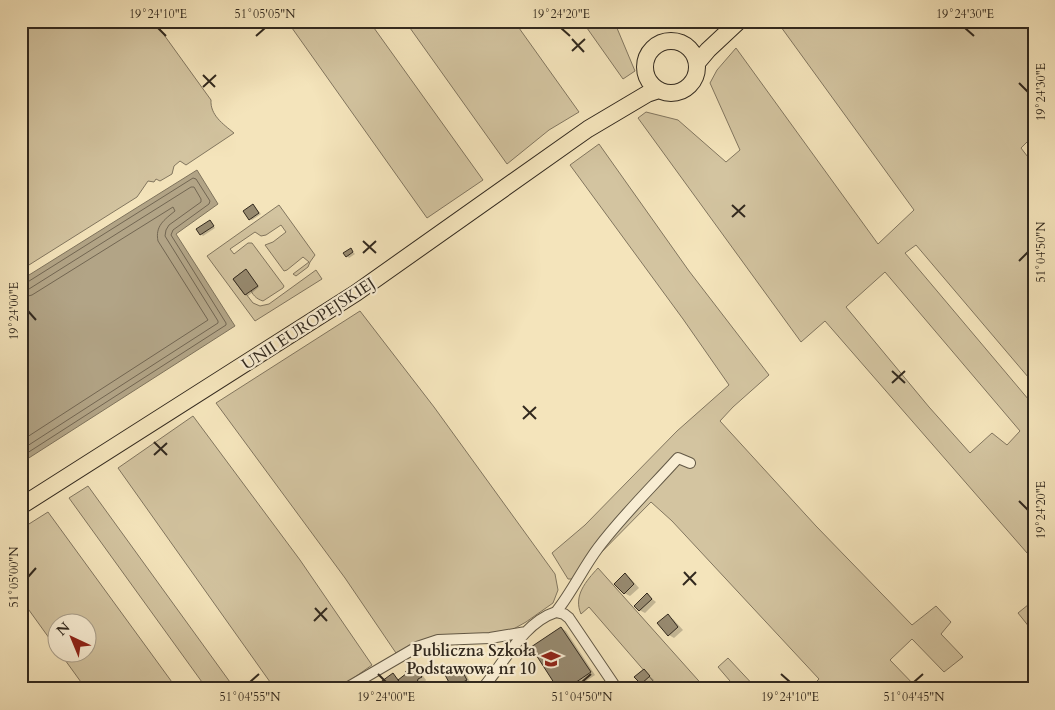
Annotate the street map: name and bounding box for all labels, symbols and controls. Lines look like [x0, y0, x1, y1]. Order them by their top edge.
text: 19°24'10"E [129, 6, 187, 22]
text: 51°05'05"N [235, 6, 296, 22]
text: 19°24'20"E [532, 6, 590, 22]
text: 19°24'30"E [936, 6, 994, 22]
text: 19°24'30"E [1033, 63, 1049, 121]
text: 51°04'50"N [1033, 221, 1049, 282]
street label: UNII EUROPEJSKIEJ [237, 272, 380, 375]
text: 19°24'00"E [6, 282, 22, 340]
text: 19°24'20"E [1033, 481, 1049, 539]
text: 51°05'00"N [6, 546, 22, 607]
north arrow [48, 612, 98, 662]
text: N [52, 618, 74, 640]
place label: Publiczna Szkoła Podstawowa nr 10 [406, 640, 536, 680]
school or university icon: Publiczna Szkoła Podstawowa nr 10 [540, 648, 562, 670]
text: 51°04'55"N [220, 689, 281, 705]
text: 19°24'00"E [357, 689, 415, 705]
text: 51°04'50"N [552, 689, 613, 705]
text: 19°24'10"E [761, 689, 819, 705]
text: 51°04'45"N [884, 689, 945, 705]

